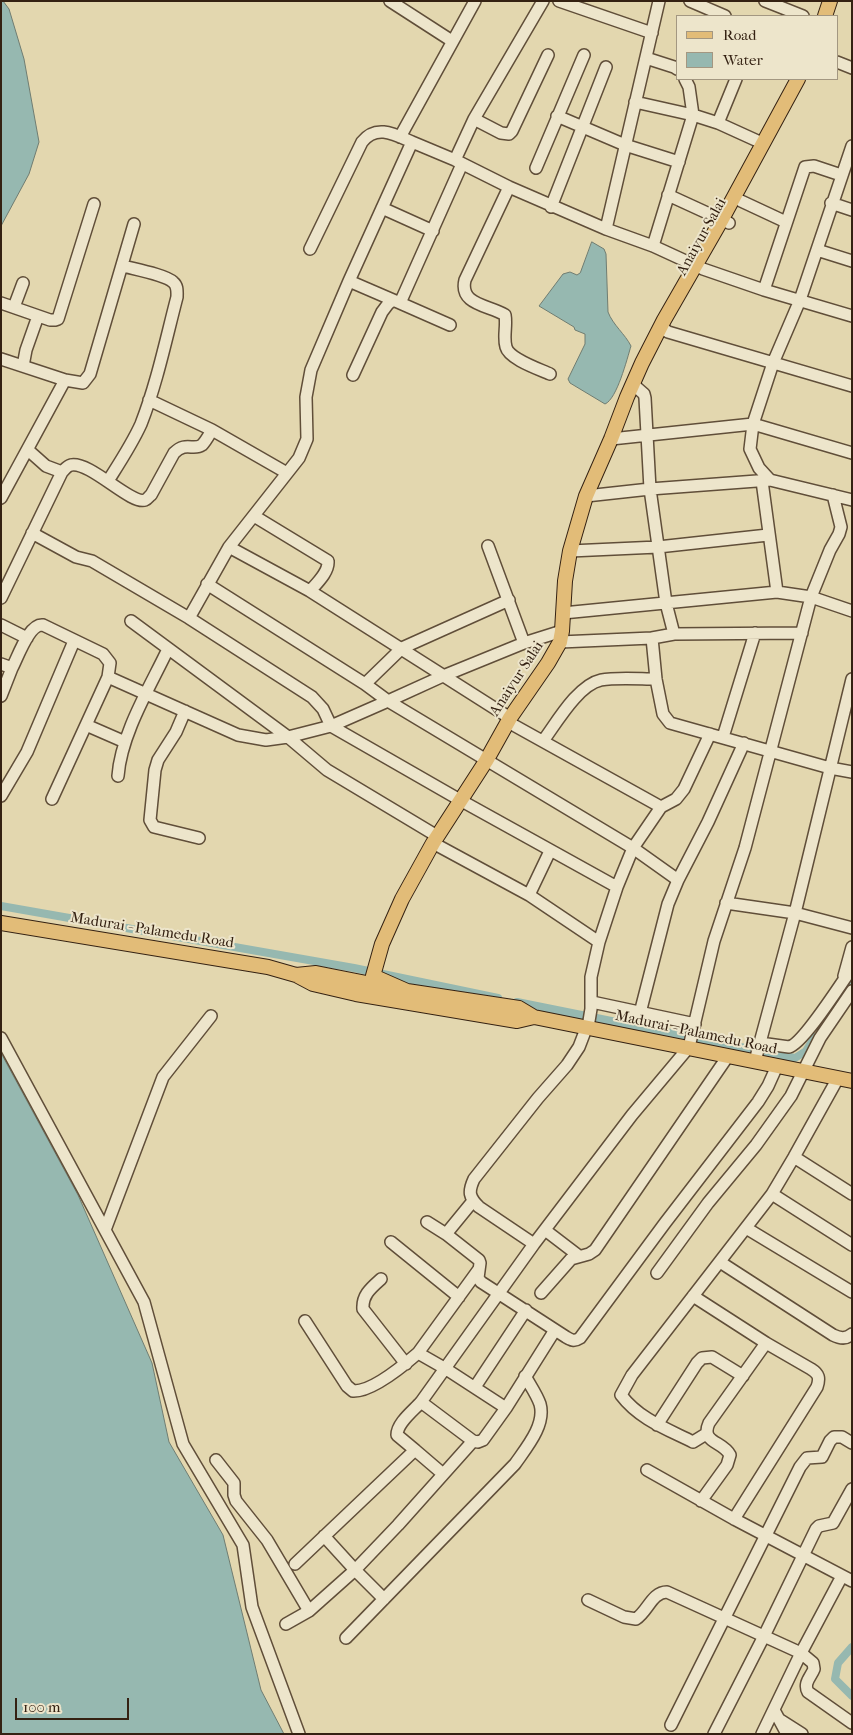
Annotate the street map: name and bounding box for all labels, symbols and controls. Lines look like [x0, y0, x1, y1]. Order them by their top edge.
legend [676, 15, 838, 80]
text: Road [723, 26, 756, 44]
text: Water [723, 51, 763, 69]
street label: Anaiyur Salai [673, 195, 731, 279]
street label: Anaiyur Salai [486, 638, 548, 720]
street label: Madurai - Palamedu Road [69, 909, 235, 953]
street label: Madurai - Palamedu Road [613, 1007, 779, 1059]
scale bar [18, 1688, 131, 1720]
text: 100 m [23, 1698, 61, 1716]

